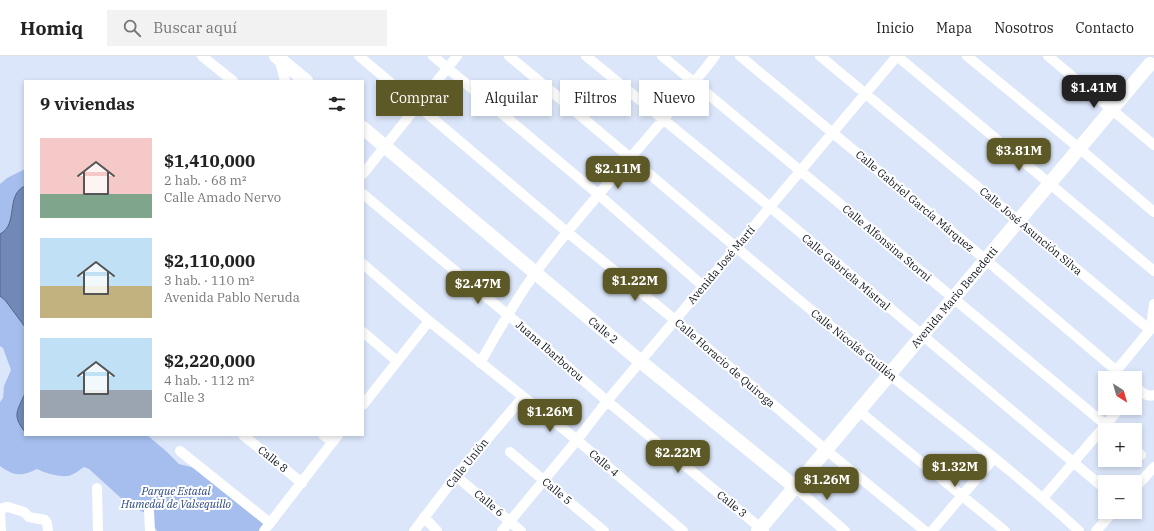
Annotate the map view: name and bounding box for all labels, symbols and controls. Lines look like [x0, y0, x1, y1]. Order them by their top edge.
search box [107, 10, 387, 46]
text: Homiq [20, 16, 83, 40]
icon: search [121, 17, 143, 39]
text: Buscar aquí [153, 18, 237, 37]
text: Inicio [876, 19, 914, 37]
text: Mapa [936, 19, 972, 37]
text: Nosotros [994, 19, 1054, 37]
text: Contacto [1076, 19, 1134, 37]
pin: $1.41M [1061, 75, 1127, 109]
text: $1.41M [1071, 79, 1117, 96]
chip: Comprar [376, 80, 463, 116]
chip: Alquilar [471, 80, 552, 116]
chip: Filtros [560, 80, 631, 116]
chip: Nuevo [639, 80, 709, 116]
text: 9 viviendas [40, 93, 135, 115]
icon: filters [326, 93, 348, 115]
pin: $3.81M [986, 138, 1052, 172]
text: $3.81M [996, 142, 1042, 159]
street label: Calle Gabriel García Márquez [853, 147, 977, 255]
text: $1,410,000 [164, 150, 255, 172]
icon: home [72, 154, 120, 202]
pin: $2.11M [585, 156, 651, 190]
text: $2.11M [595, 160, 641, 177]
text: 2 hab. · 68 m² [164, 172, 247, 189]
street label: Calle José Asunción Silva [977, 184, 1085, 278]
text: Calle Amado Nervo [164, 189, 281, 206]
street label: Calle Alfonsina Storni [840, 202, 935, 285]
street label: Avenida José Martí [684, 223, 758, 307]
street label: Calle Gabriela Mistral [799, 231, 893, 313]
street label: Avenida Mario Benedetti [908, 244, 1001, 351]
text: $2,110,000 [164, 250, 255, 272]
icon: home [72, 254, 120, 302]
pin: $1.22M [602, 268, 668, 302]
pin: $2.47M [445, 271, 511, 305]
text: 3 hab. · 110 m² [164, 272, 254, 289]
text: $1.22M [612, 272, 658, 289]
text: $2.47M [455, 275, 501, 292]
text: Avenida Pablo Neruda [164, 289, 300, 306]
street label: Calle Nicolás Guillén [808, 306, 900, 384]
street label: Calle 2 [585, 314, 621, 347]
street label: Calle Horacio de Quiroga [672, 316, 778, 410]
street label: Juana Ibarborou [513, 318, 587, 384]
text: $2,220,000 [164, 350, 255, 372]
icon: home [72, 354, 120, 402]
north arrow [1098, 371, 1142, 415]
map controls [1098, 371, 1142, 519]
text: 4 hab. · 112 m² [164, 372, 254, 389]
text: Calle 3 [164, 389, 205, 406]
pin: $1.26M [517, 399, 583, 433]
text: $1.26M [527, 403, 573, 420]
button: + [1098, 423, 1142, 467]
street label: Calle Unión [443, 435, 491, 491]
pin: $2.22M [645, 440, 711, 474]
street label: Calle 8 [255, 443, 291, 475]
text: $2.22M [655, 444, 701, 461]
street label: Calle 4 [586, 446, 622, 480]
pin: $1.32M [922, 454, 988, 488]
text: $1.32M [932, 458, 978, 475]
pin: $1.26M [794, 467, 860, 501]
text: $1.26M [804, 471, 850, 488]
street label: Calle 5 [539, 474, 575, 508]
button: − [1098, 475, 1142, 519]
park label: Parque Estatal Humedal de Valsequillo [120, 484, 232, 511]
street label: Calle 6 [471, 486, 507, 520]
street label: Calle 3 [714, 488, 750, 520]

